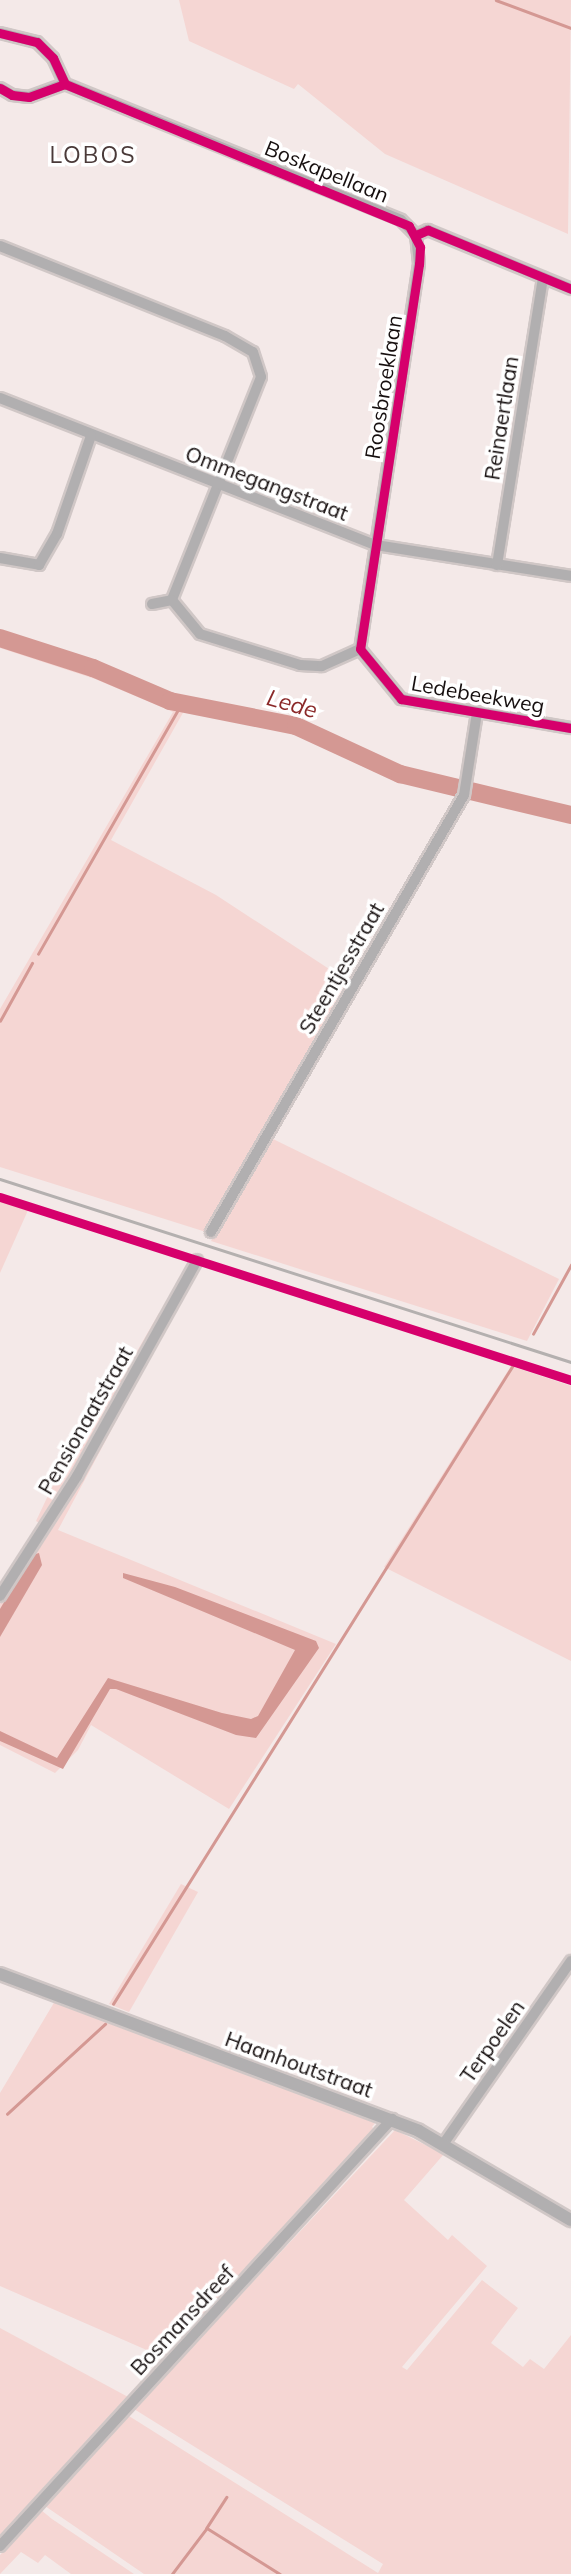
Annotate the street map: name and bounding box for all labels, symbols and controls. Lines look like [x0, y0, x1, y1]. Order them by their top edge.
street label: Boskapellaan [261, 135, 393, 207]
district label: LOBOS [50, 141, 136, 169]
street label: Roosbroeklaan [359, 313, 407, 461]
street label: Reinaertlaan [479, 354, 523, 482]
street label: Ommegangstraat [182, 440, 352, 526]
street label: Ledebeekweg [409, 670, 547, 718]
water label: Lede [264, 684, 320, 724]
street label: Steentjesstraat [293, 898, 389, 1038]
street label: Pensionaatstraat [32, 1341, 138, 1499]
street label: Terpoelen [454, 1995, 530, 2087]
street label: Haanhoutstraat [222, 2026, 376, 2102]
street label: Bosmansdreef [125, 2260, 239, 2380]

